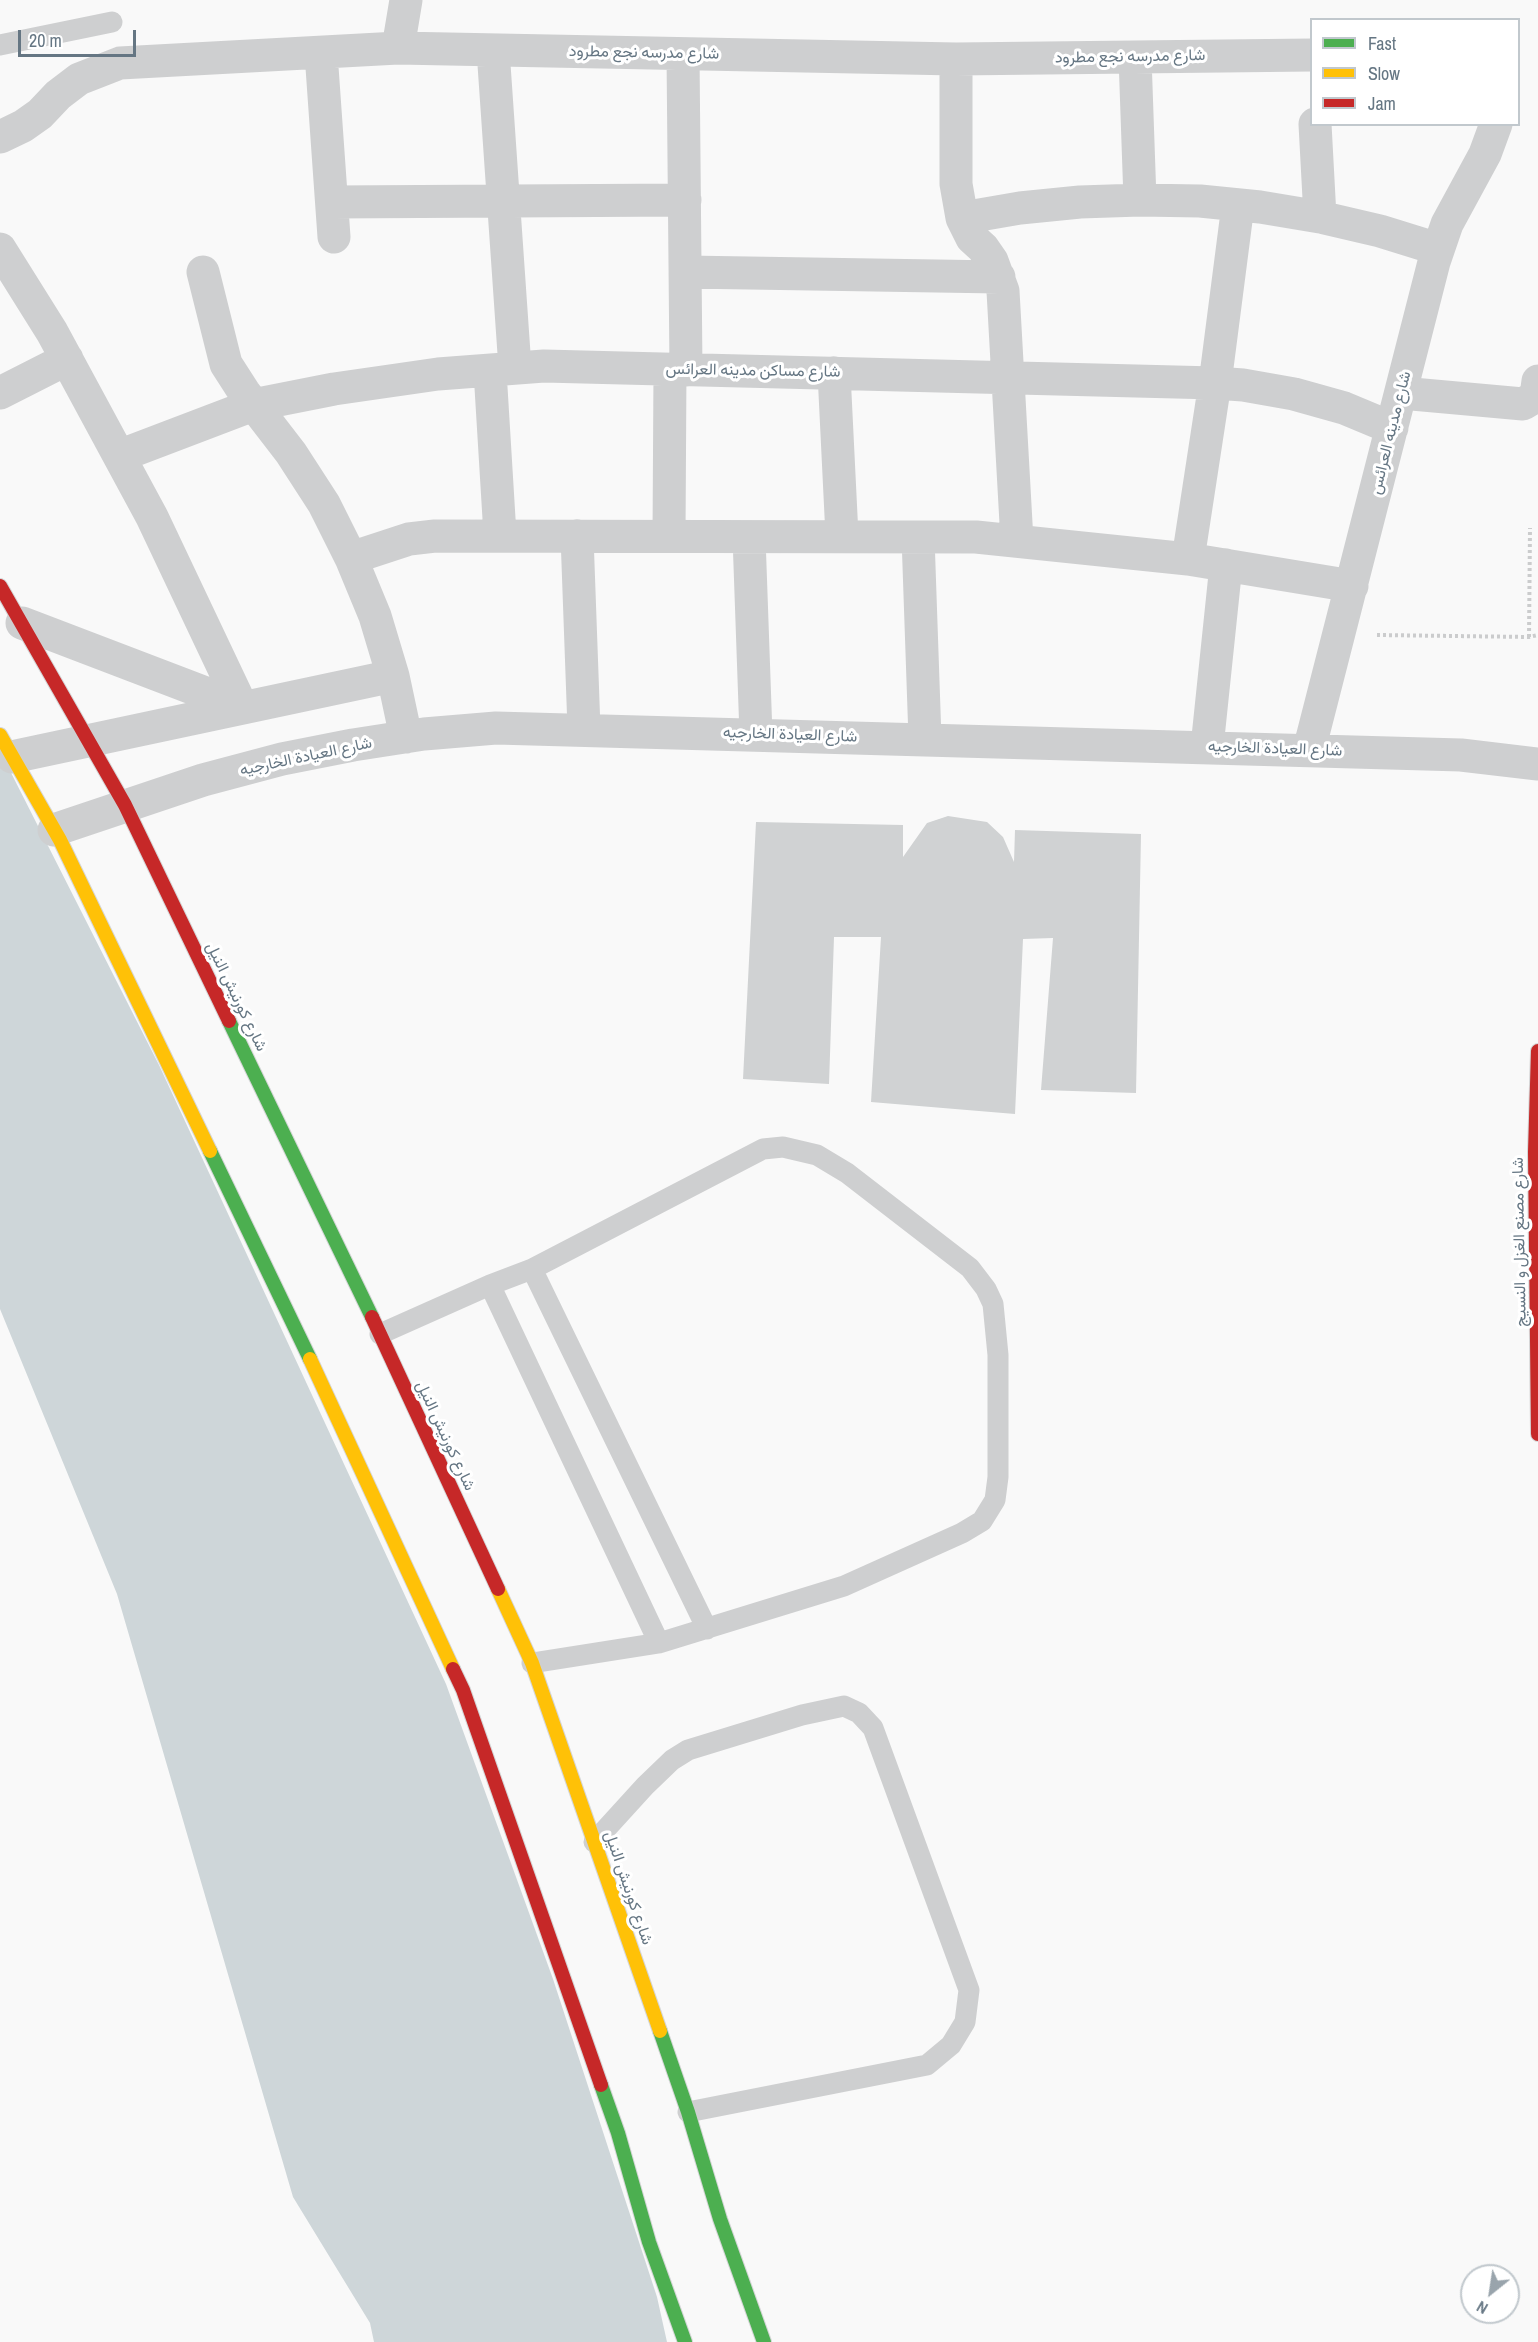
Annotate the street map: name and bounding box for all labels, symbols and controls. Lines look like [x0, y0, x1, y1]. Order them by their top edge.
scale bar [21, 18, 140, 56]
legend [1310, 18, 1520, 126]
text: 20 m [29, 28, 62, 53]
text: Fast [1368, 31, 1396, 56]
street label: شارع مدرسه نجع مطرود [569, 42, 719, 64]
street label: شارع مدرسه نجع مطرود [1055, 46, 1205, 68]
text: Slow [1368, 61, 1400, 86]
text: Jam [1368, 91, 1396, 116]
street label: شارع مساكن مدينه العرائس [666, 360, 840, 382]
street label: شارع مدينه العرائس [1366, 369, 1416, 497]
street label: شارع العيادة الخارجيه [722, 723, 858, 747]
street label: شارع العيادة الخارجيه [238, 734, 374, 780]
street label: شارع العيادة الخارجيه [1207, 737, 1343, 761]
street label: شارع كورنيش النيل [201, 939, 271, 1055]
street label: شارع مصنع الغزل و النسيج [1509, 1157, 1531, 1327]
street label: شارع كورنيش النيل [411, 1378, 479, 1494]
street label: شارع كورنيش النيل [600, 1829, 656, 1947]
north arrow [1460, 2264, 1520, 2324]
text: N [1472, 2296, 1492, 2320]

